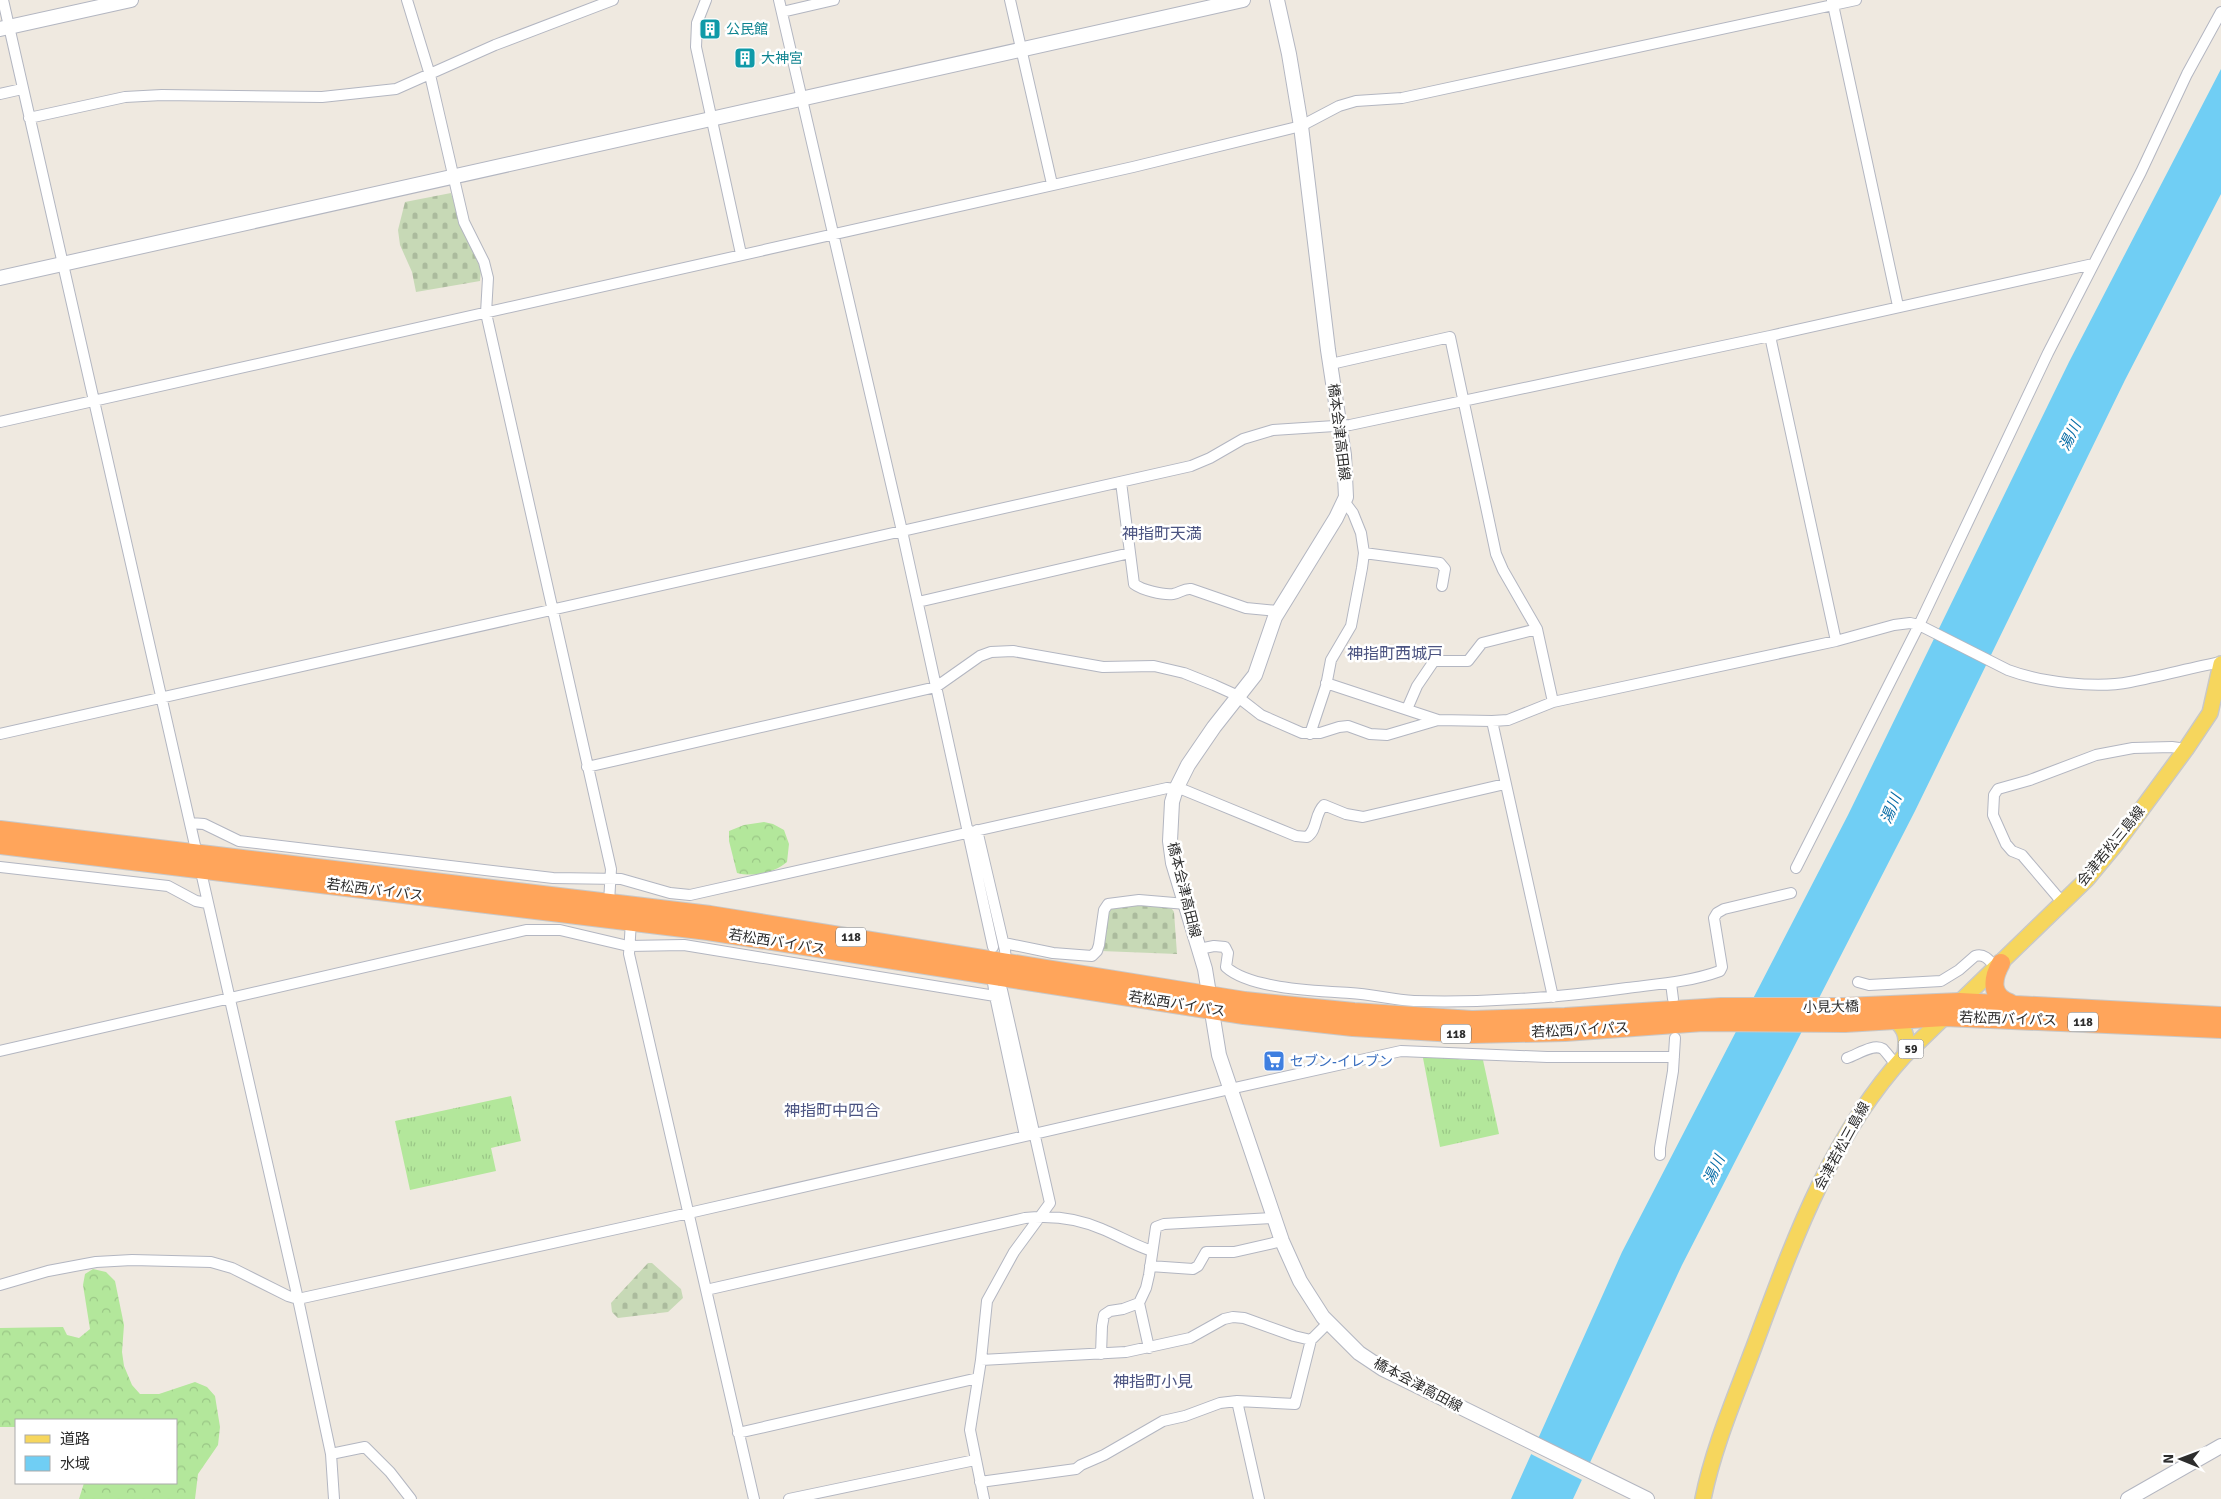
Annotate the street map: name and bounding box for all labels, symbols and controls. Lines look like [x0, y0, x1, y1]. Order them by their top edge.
building icon: 公民館 [698, 17, 722, 41]
place label: 公民館 [726, 21, 768, 38]
building icon: 大神宮 [733, 46, 757, 70]
place label: 大神宮 [761, 50, 803, 67]
street label: 橋本会津高田線 [1325, 382, 1353, 482]
water label: 湯川 [2055, 417, 2086, 453]
district label: 神指町天満 [1122, 524, 1202, 544]
district label: 神指町西城戸 [1347, 644, 1443, 664]
water label: 湯川 [1877, 790, 1906, 826]
street label: 会津若松三島線 [2074, 803, 2148, 889]
street label: 橋本会津高田線 [1164, 840, 1204, 940]
street label: 若松西バイパス [325, 876, 425, 904]
street label: 若松西バイパス [727, 926, 827, 958]
road number: 118 [836, 928, 866, 946]
street label: 若松西バイパス [1127, 988, 1227, 1020]
street label: 小見大橋 [1803, 998, 1859, 1016]
street label: 若松西バイパス [1959, 1009, 2057, 1029]
road number: 118 [2068, 1012, 2098, 1032]
street label: 若松西バイパス [1531, 1019, 1629, 1041]
road number: 118 [1441, 1024, 1471, 1044]
road number: 59 [1898, 1040, 1924, 1058]
supermarket icon: セブン-イレブン [1262, 1049, 1286, 1073]
place label: セブン-イレブン [1290, 1053, 1393, 1070]
street label: 会津若松三島線 [1811, 1099, 1873, 1193]
district label: 神指町中四合 [784, 1101, 880, 1121]
water label: 湯川 [1700, 1151, 1729, 1187]
street label: 橋本会津高田線 [1371, 1354, 1465, 1416]
district label: 神指町小見 [1113, 1372, 1193, 1392]
legend [15, 1419, 178, 1484]
text: 道路 [60, 1430, 90, 1448]
north arrow [2156, 1434, 2206, 1484]
text: N [2160, 1454, 2177, 1464]
text: 水域 [60, 1455, 90, 1473]

